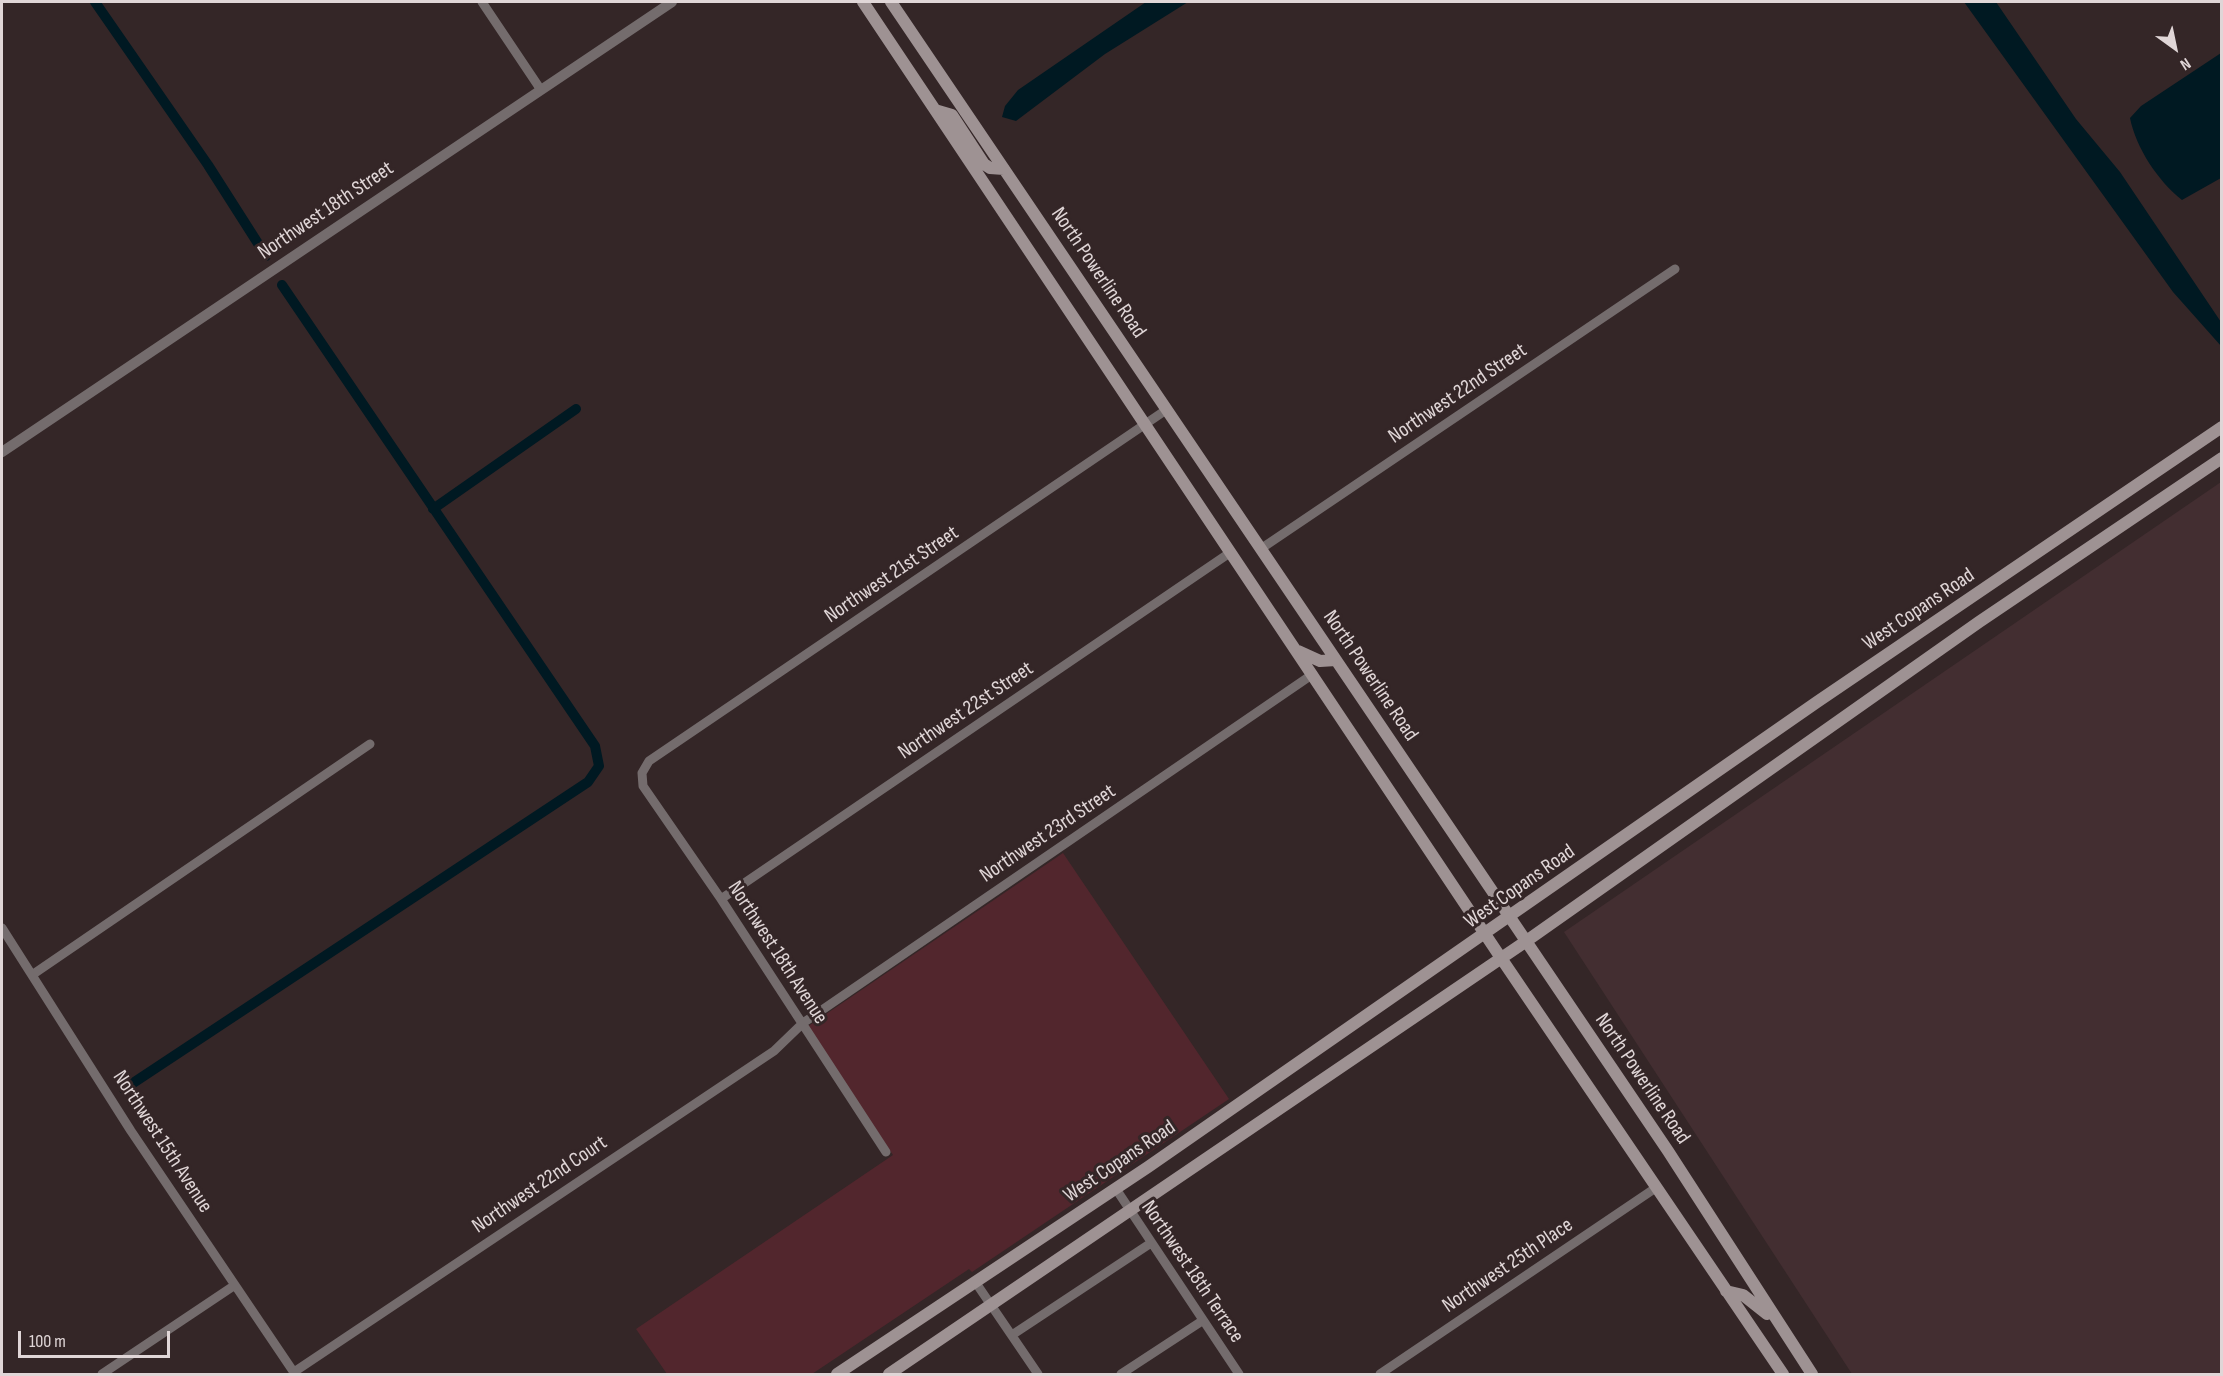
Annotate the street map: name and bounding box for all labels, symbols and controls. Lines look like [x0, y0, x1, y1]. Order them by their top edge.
north arrow [2145, 18, 2205, 78]
text: N [2176, 53, 2194, 74]
street label: Northwest 18th Street [253, 156, 399, 266]
street label: North Powerline Road [1045, 203, 1151, 343]
street label: Northwest 22nd Street [1384, 338, 1532, 450]
street label: Northwest 21st Street [820, 521, 964, 629]
street label: West Copans Road [1858, 563, 1980, 657]
street label: North Powerline Road [1317, 606, 1423, 746]
street label: Northwest 22st Street [894, 657, 1038, 765]
street label: Northwest 23rd Street [975, 779, 1121, 889]
street label: West Copans Road [1460, 840, 1580, 934]
street label: Northwest 18th Avenue [721, 877, 833, 1029]
street label: North Powerline Road [1589, 1009, 1695, 1149]
street label: Northwest 15th Avenue [107, 1066, 217, 1218]
street label: West Copans Road [1059, 1115, 1181, 1209]
street label: Northwest 22nd Court [468, 1131, 612, 1239]
street label: Northwest 18th Terrace [1135, 1196, 1249, 1348]
street label: Northwest 25th Place [1438, 1213, 1578, 1319]
scale bar [21, 1319, 172, 1357]
text: 100 m [29, 1331, 66, 1352]

